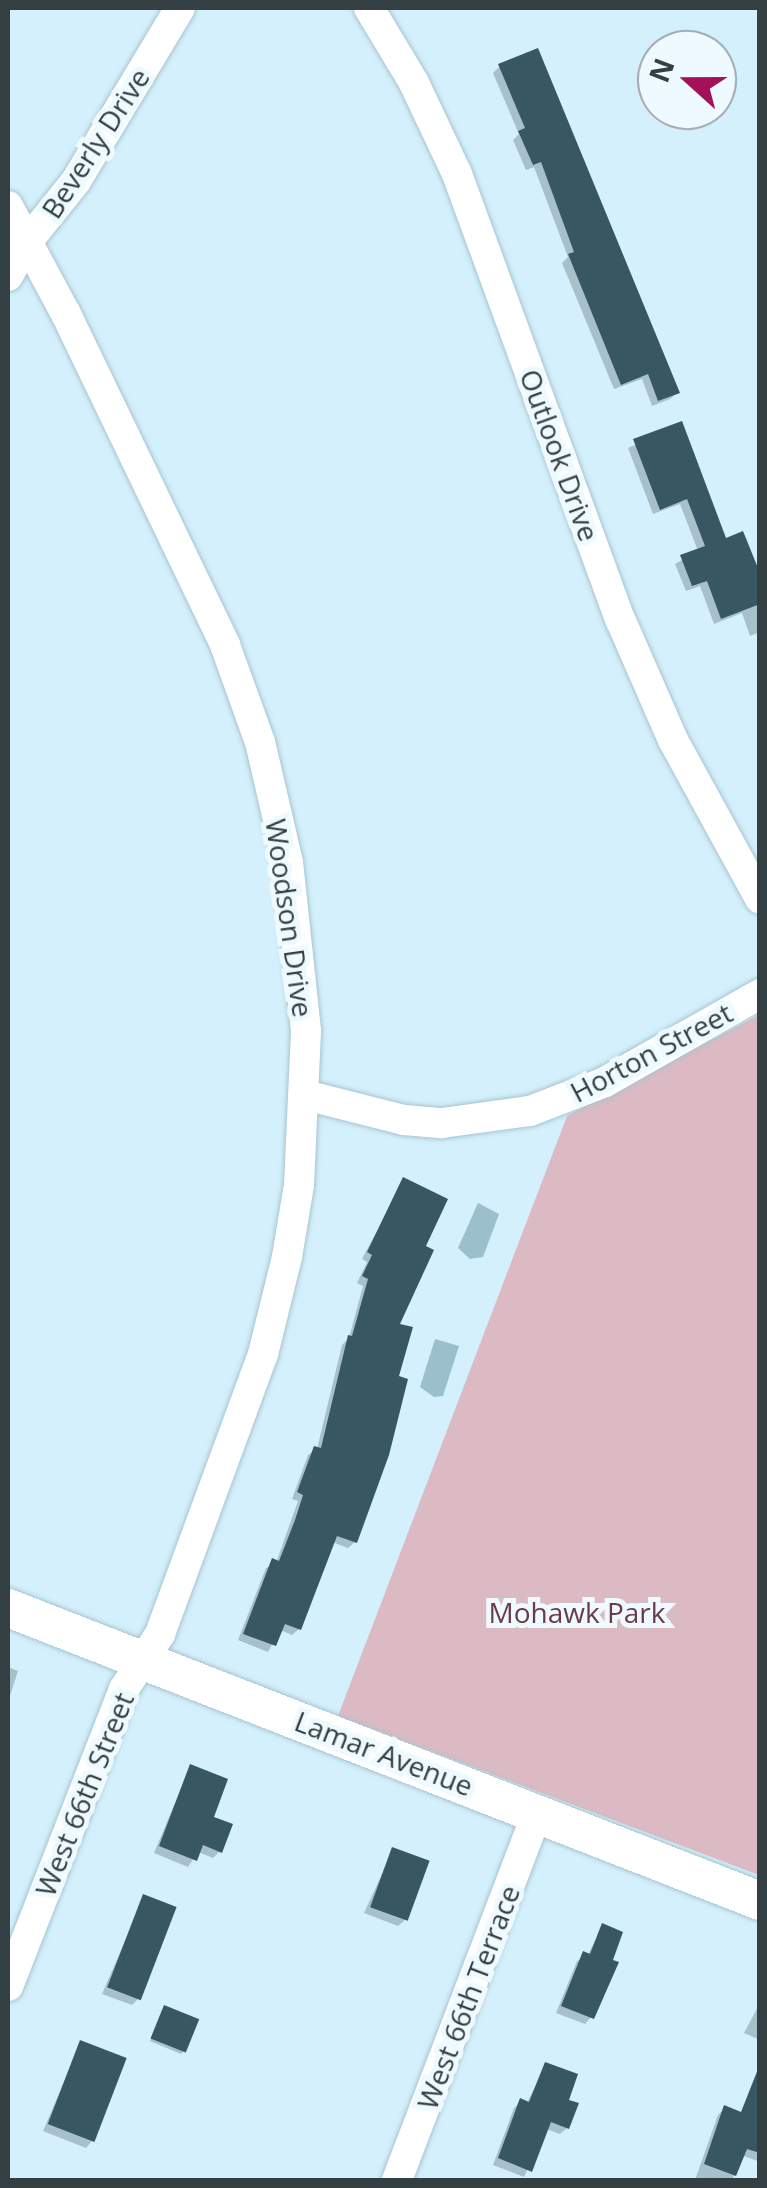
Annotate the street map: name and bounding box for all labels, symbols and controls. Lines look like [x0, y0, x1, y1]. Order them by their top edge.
north arrow [637, 30, 737, 130]
text: N [639, 53, 683, 87]
street label: Beverly Drive [34, 62, 156, 224]
street label: Outlook Drive [513, 365, 607, 545]
street label: Woodson Drive [259, 817, 321, 1019]
street label: Horton Street [564, 995, 738, 1109]
park label: Mohawk Park [489, 1595, 665, 1629]
street label: West 66th Street [28, 1687, 140, 1901]
street label: Lamar Avenue [290, 1704, 478, 1802]
street label: West 66th Terrace [410, 1880, 526, 2114]

